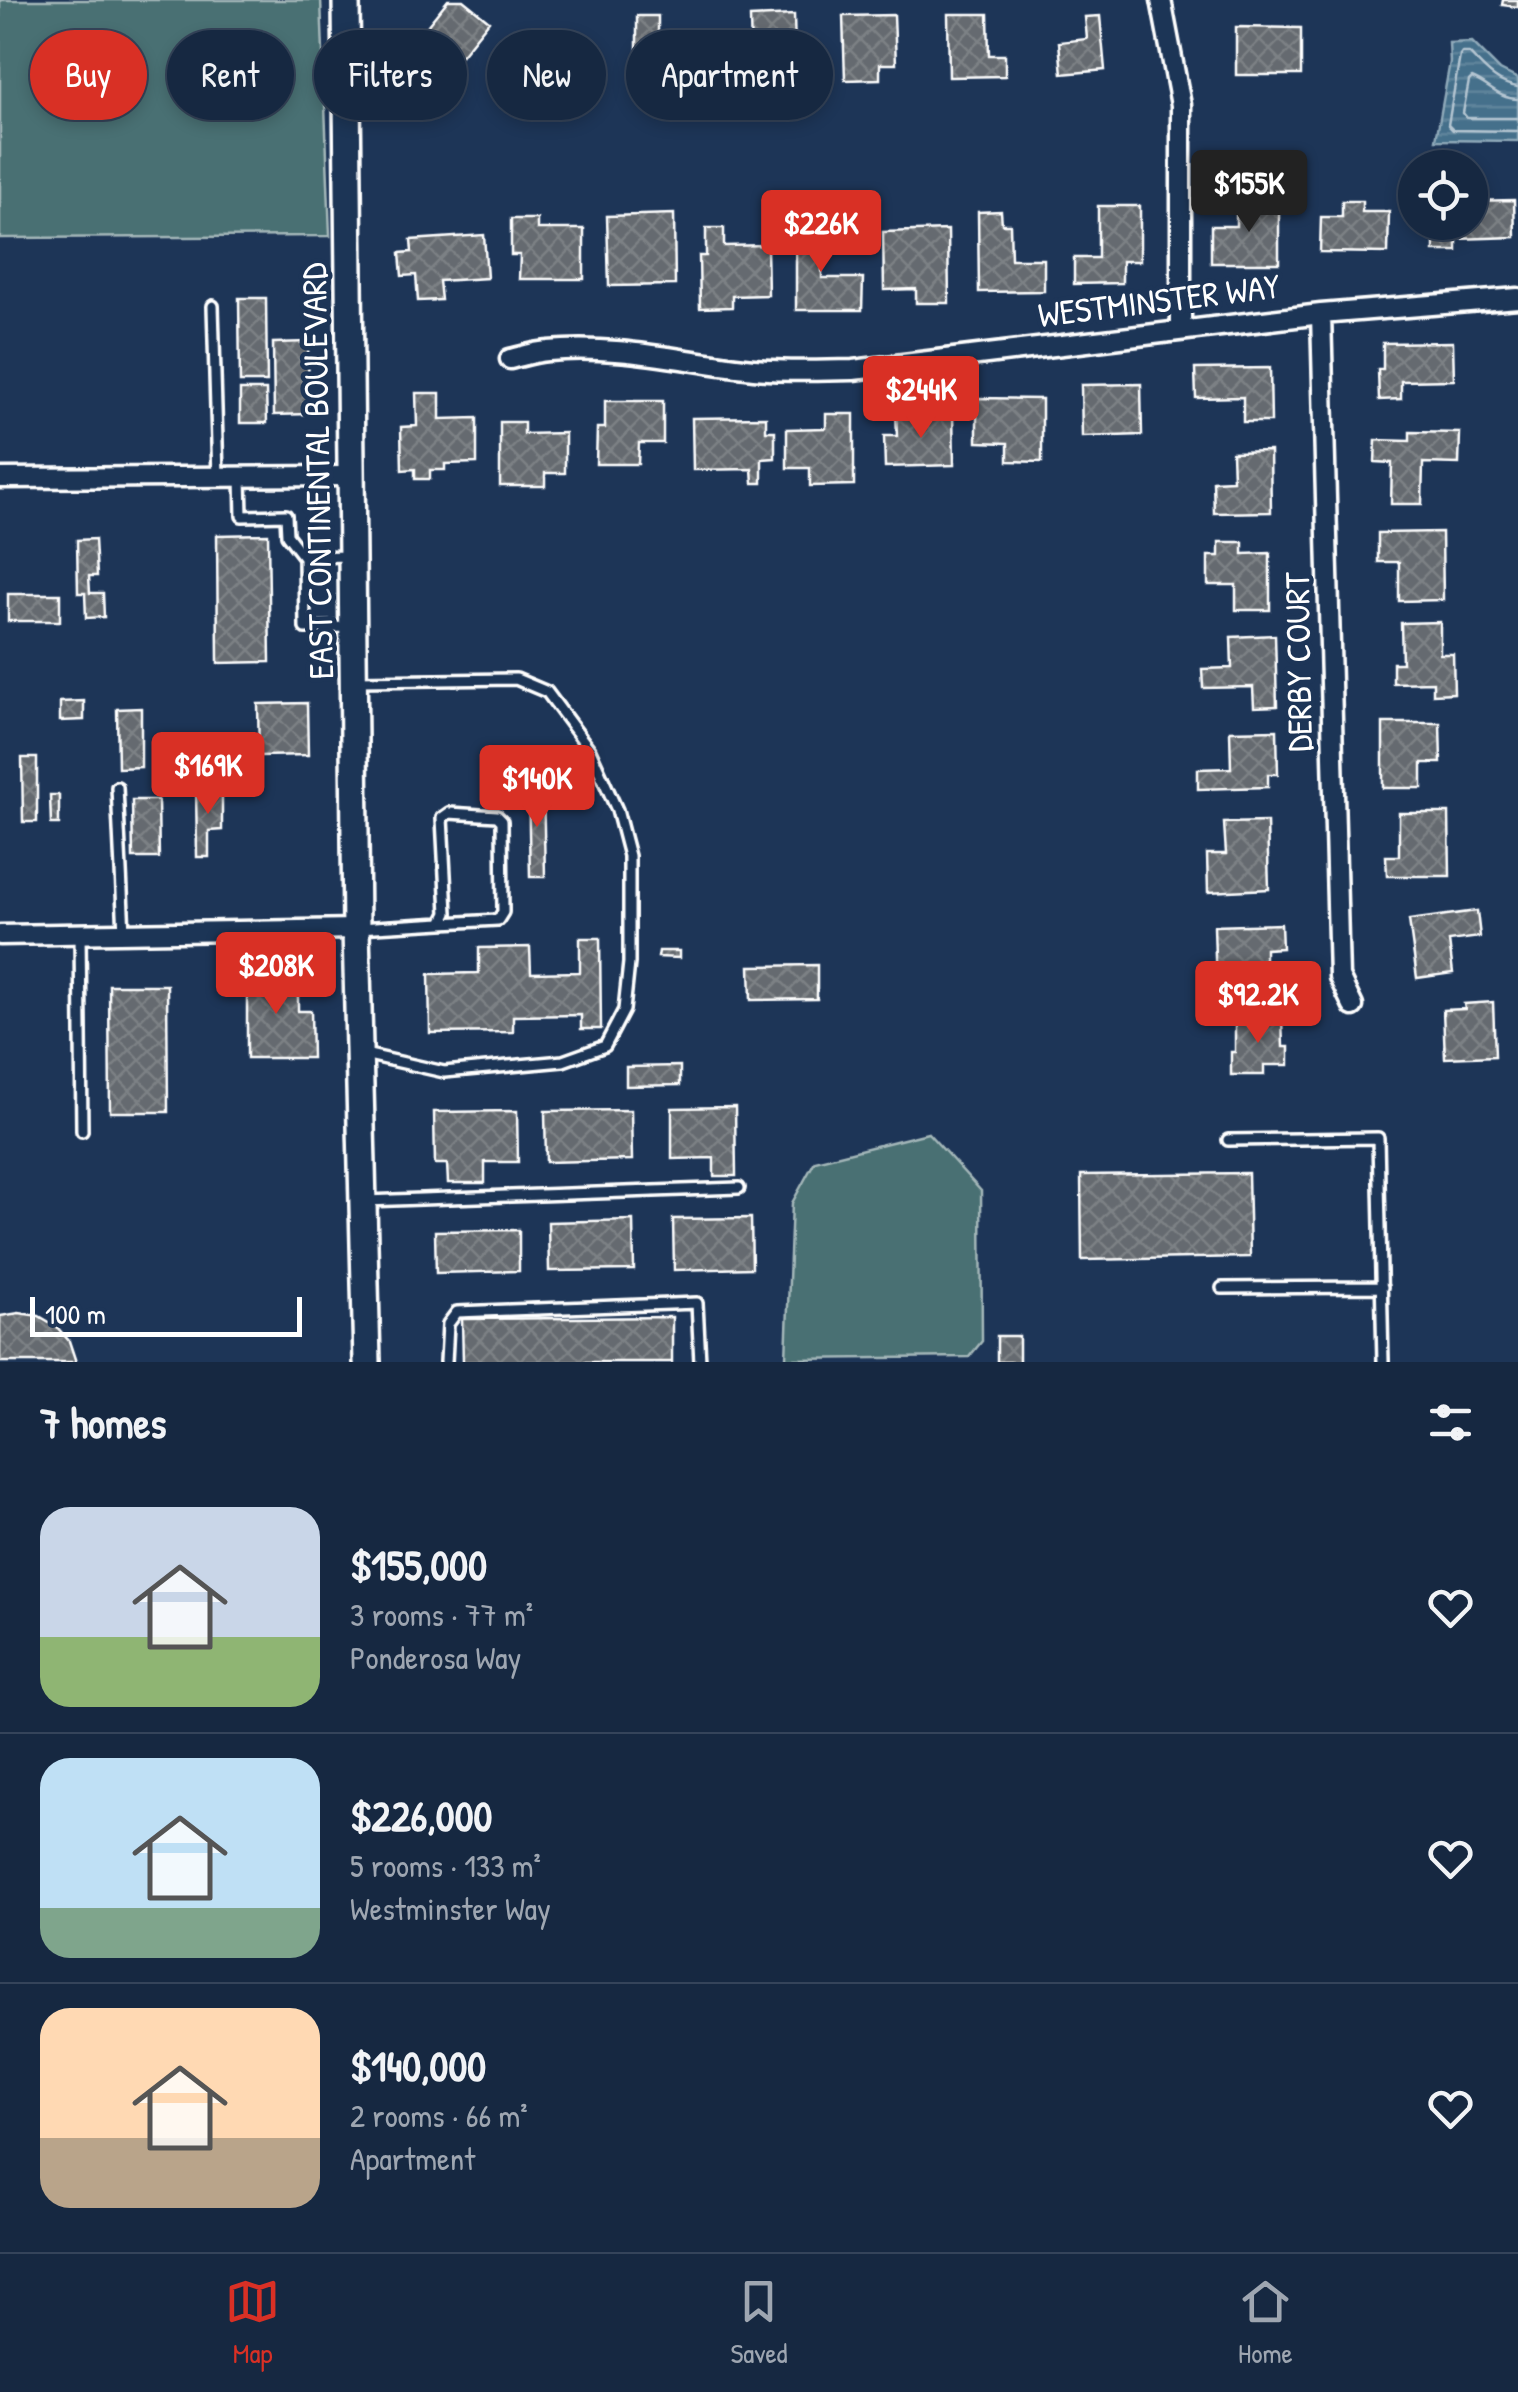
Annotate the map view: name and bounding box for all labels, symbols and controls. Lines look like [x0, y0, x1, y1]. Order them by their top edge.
chip: Buy [30, 30, 147, 120]
chip: Rent [167, 30, 294, 120]
chip: Filters [314, 30, 467, 120]
chip: New [487, 30, 606, 120]
chip: Apartment [626, 30, 833, 120]
pin: $155K [1179, 150, 1319, 235]
map controls [1398, 150, 1488, 240]
button: locate [1398, 150, 1488, 240]
text: $155K [1213, 161, 1285, 204]
pin: $226K [751, 190, 891, 275]
text: $226K [783, 201, 859, 244]
street label: EAST CONTINENTAL BOULEVARD [290, 262, 344, 680]
street label: WESTMINSTER WAY [1035, 262, 1283, 338]
pin: $244K [851, 356, 991, 441]
text: $244K [885, 367, 957, 410]
street label: DERBY COURT [1273, 571, 1323, 752]
pin: $169K [138, 732, 278, 817]
text: $169K [173, 743, 243, 786]
pin: $140K [467, 745, 607, 830]
text: $140K [502, 756, 572, 799]
pin: $208K [206, 932, 346, 1017]
text: $208K [238, 943, 314, 986]
pin: $92.2K [1177, 961, 1339, 1046]
text: $92.2K [1217, 972, 1299, 1015]
scale bar [30, 1292, 302, 1336]
text: 100 m [45, 1295, 106, 1333]
text: 7 homes [40, 1394, 166, 1451]
icon: filters [1423, 1395, 1478, 1450]
text: $155,000 [350, 1536, 487, 1593]
icon: home [120, 1547, 240, 1667]
icon: heart [1423, 1580, 1478, 1635]
text: 3 rooms · 77 m² [350, 1593, 533, 1636]
text: Ponderosa Way [350, 1636, 521, 1679]
text: $226,000 [350, 1787, 492, 1844]
icon: home [120, 1798, 240, 1918]
icon: heart [1423, 1831, 1478, 1886]
text: 5 rooms · 133 m² [350, 1844, 541, 1887]
text: Westminster Way [350, 1887, 551, 1930]
text: $140,000 [350, 2037, 486, 2094]
icon: home [120, 2048, 240, 2168]
icon: heart [1423, 2081, 1478, 2136]
text: 2 rooms · 66 m² [350, 2094, 528, 2137]
text: Apartment [350, 2137, 475, 2180]
tab: Map [225, 2274, 280, 2372]
tab: Saved [730, 2274, 788, 2372]
tab: Home [1238, 2274, 1293, 2372]

